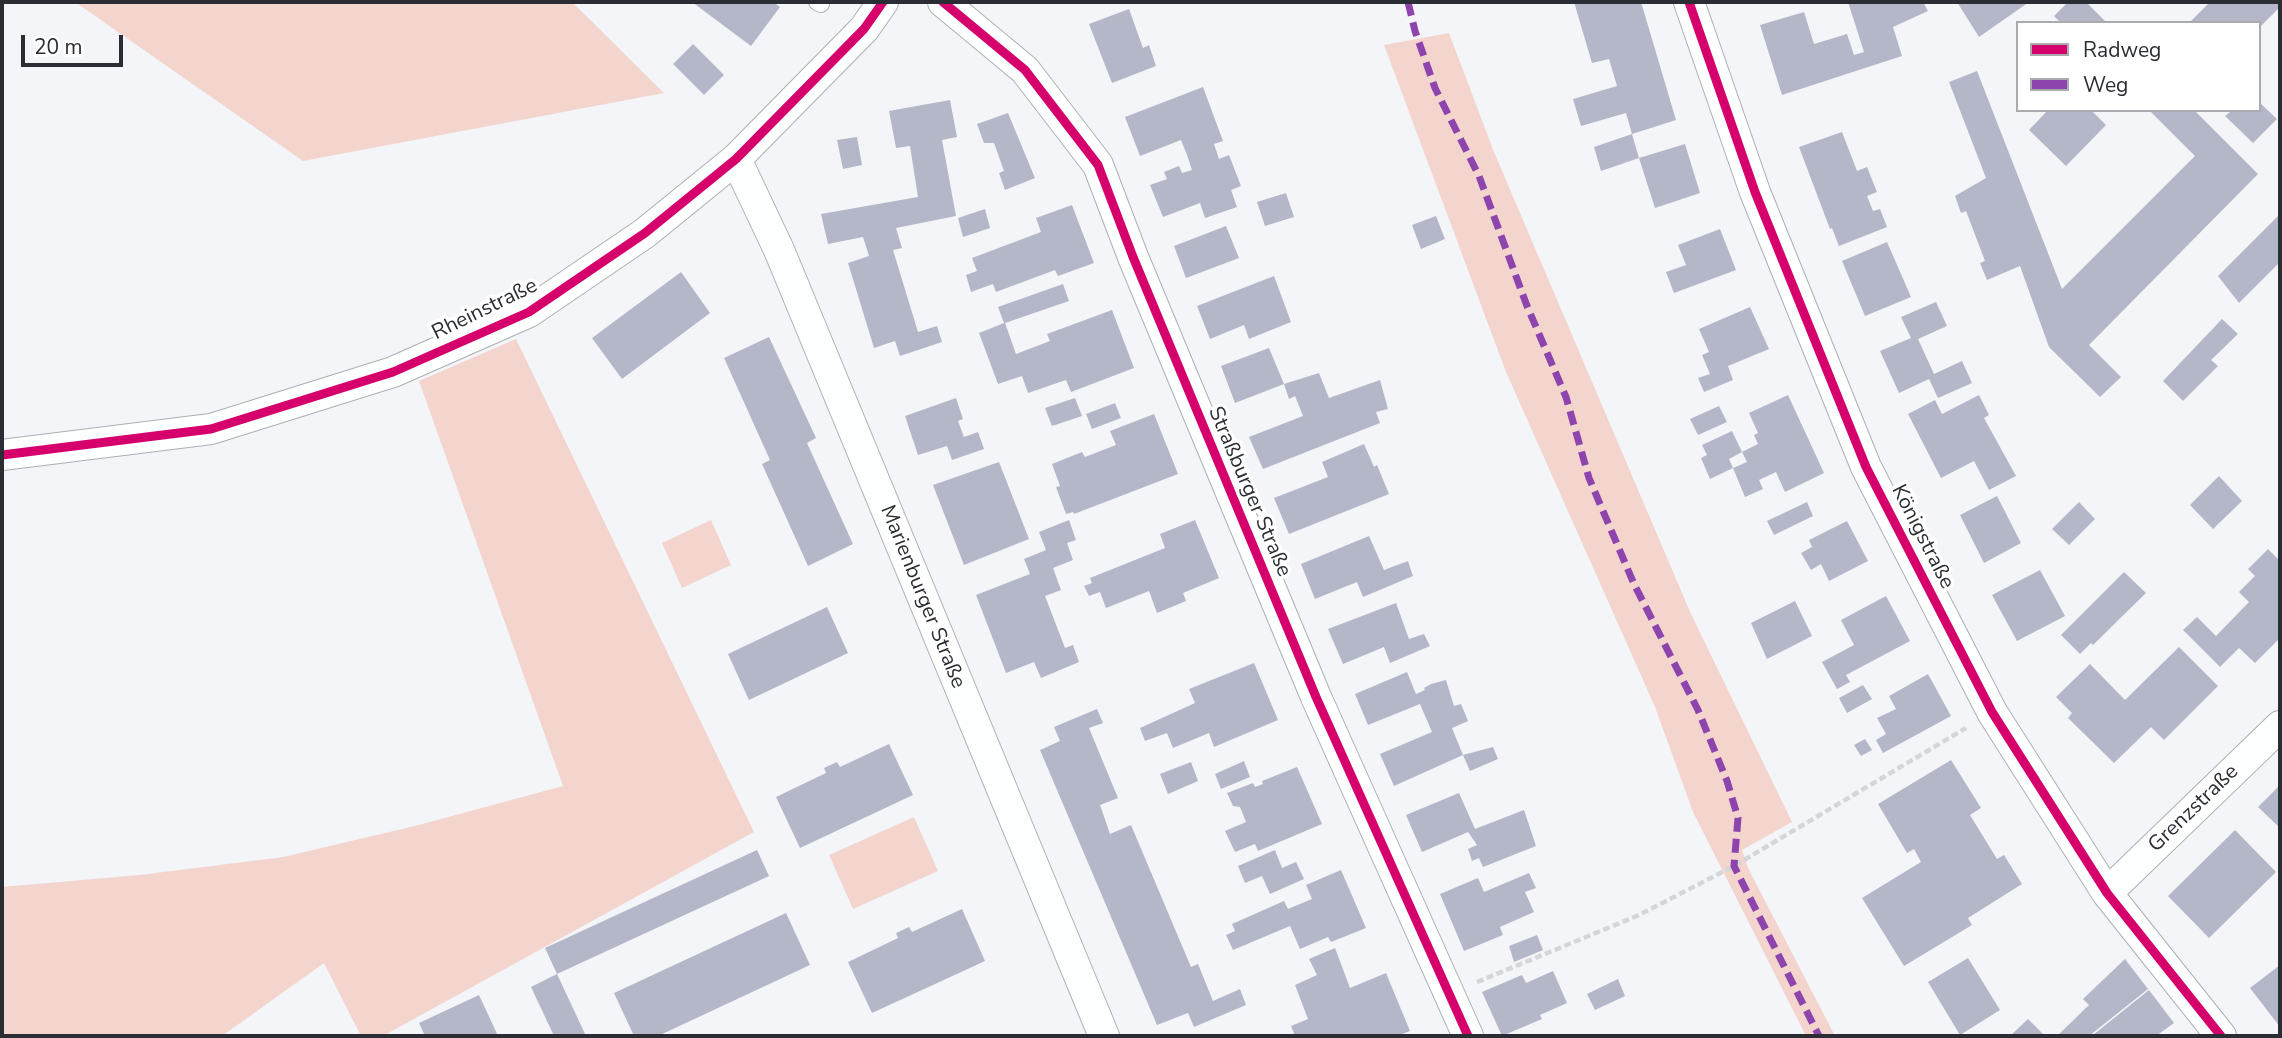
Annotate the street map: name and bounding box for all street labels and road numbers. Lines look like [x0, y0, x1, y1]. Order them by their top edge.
street label: Rheinstraße [428, 274, 542, 346]
street label: Straßburger Straße [1202, 403, 1296, 581]
street label: Königstraße [1885, 481, 1959, 593]
street label: Marienburger Straße [874, 502, 970, 692]
street label: Grenzstraße [2144, 760, 2244, 858]

